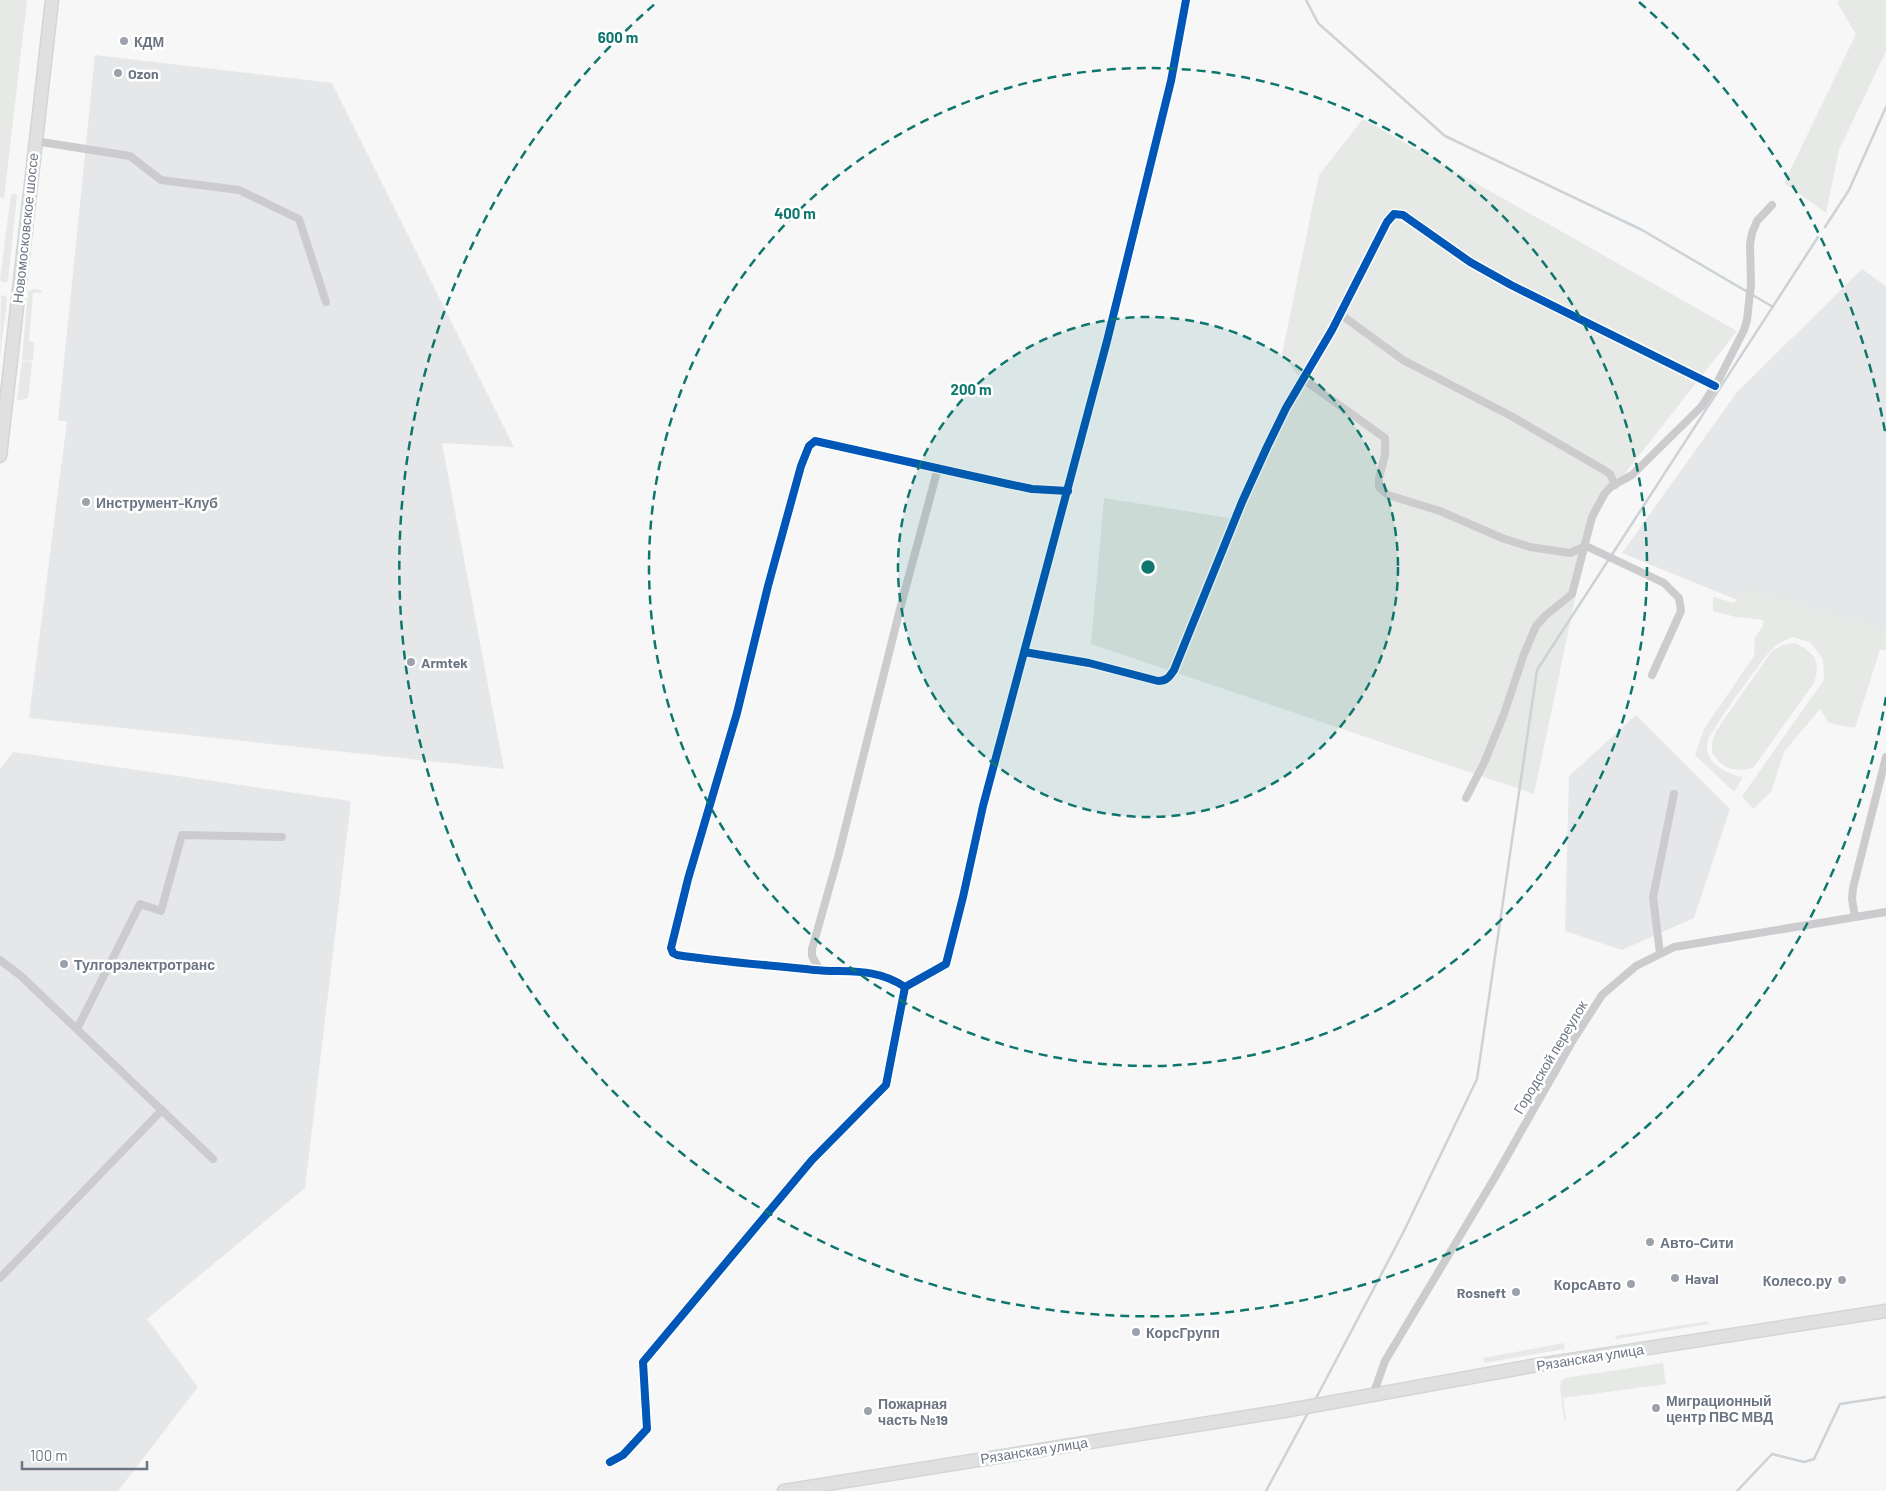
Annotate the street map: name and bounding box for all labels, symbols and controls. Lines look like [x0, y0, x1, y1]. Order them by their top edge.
text: 600 m [598, 28, 638, 46]
place label: КДМ [134, 33, 164, 50]
marker: КДМ [118, 35, 130, 47]
place label: Ozon [128, 65, 159, 82]
marker: Ozon [112, 67, 124, 79]
street label: Новомосковское шоссе [9, 152, 41, 304]
text: 400 m [774, 204, 816, 222]
text: 200 m [950, 380, 992, 398]
place label: Инструмент-Клуб [96, 494, 218, 511]
marker: Инструмент-Клуб [80, 496, 92, 508]
centre of rings [1139, 558, 1157, 576]
place label: Armtek [421, 654, 468, 671]
marker: Armtek [405, 656, 417, 668]
place label: Тулгорэлектротранс [74, 956, 215, 973]
marker: Тулгорэлектротранс [58, 958, 70, 970]
street label: Городской переулок [1509, 996, 1591, 1117]
place label: Авто-Сити [1660, 1234, 1734, 1251]
marker: Авто-Сити [1644, 1236, 1656, 1248]
place label: Haval [1685, 1270, 1719, 1287]
marker: Haval [1669, 1272, 1681, 1284]
place label: Колесо.ру [1763, 1272, 1832, 1289]
marker: Колесо.ру [1836, 1274, 1848, 1286]
place label: КорсАвто [1554, 1276, 1621, 1293]
marker: КорсАвто [1625, 1278, 1637, 1290]
place label: Rosneft [1457, 1284, 1506, 1301]
marker: Rosneft [1510, 1286, 1522, 1298]
place label: КорсГрупп [1146, 1324, 1220, 1341]
marker: КорсГрупп [1130, 1326, 1142, 1338]
street label: Рязанская улица [1535, 1340, 1645, 1374]
place label: Миграционный центр ПВС МВД [1666, 1392, 1773, 1425]
place label: Пожарная часть №19 [878, 1395, 948, 1428]
marker: Миграционный центр ПВС МВД [1650, 1402, 1662, 1414]
marker: Пожарная часть №19 [862, 1405, 874, 1417]
street label: Рязанская улица [979, 1433, 1089, 1467]
scale bar [22, 1438, 148, 1470]
text: 100 m [30, 1446, 68, 1464]

